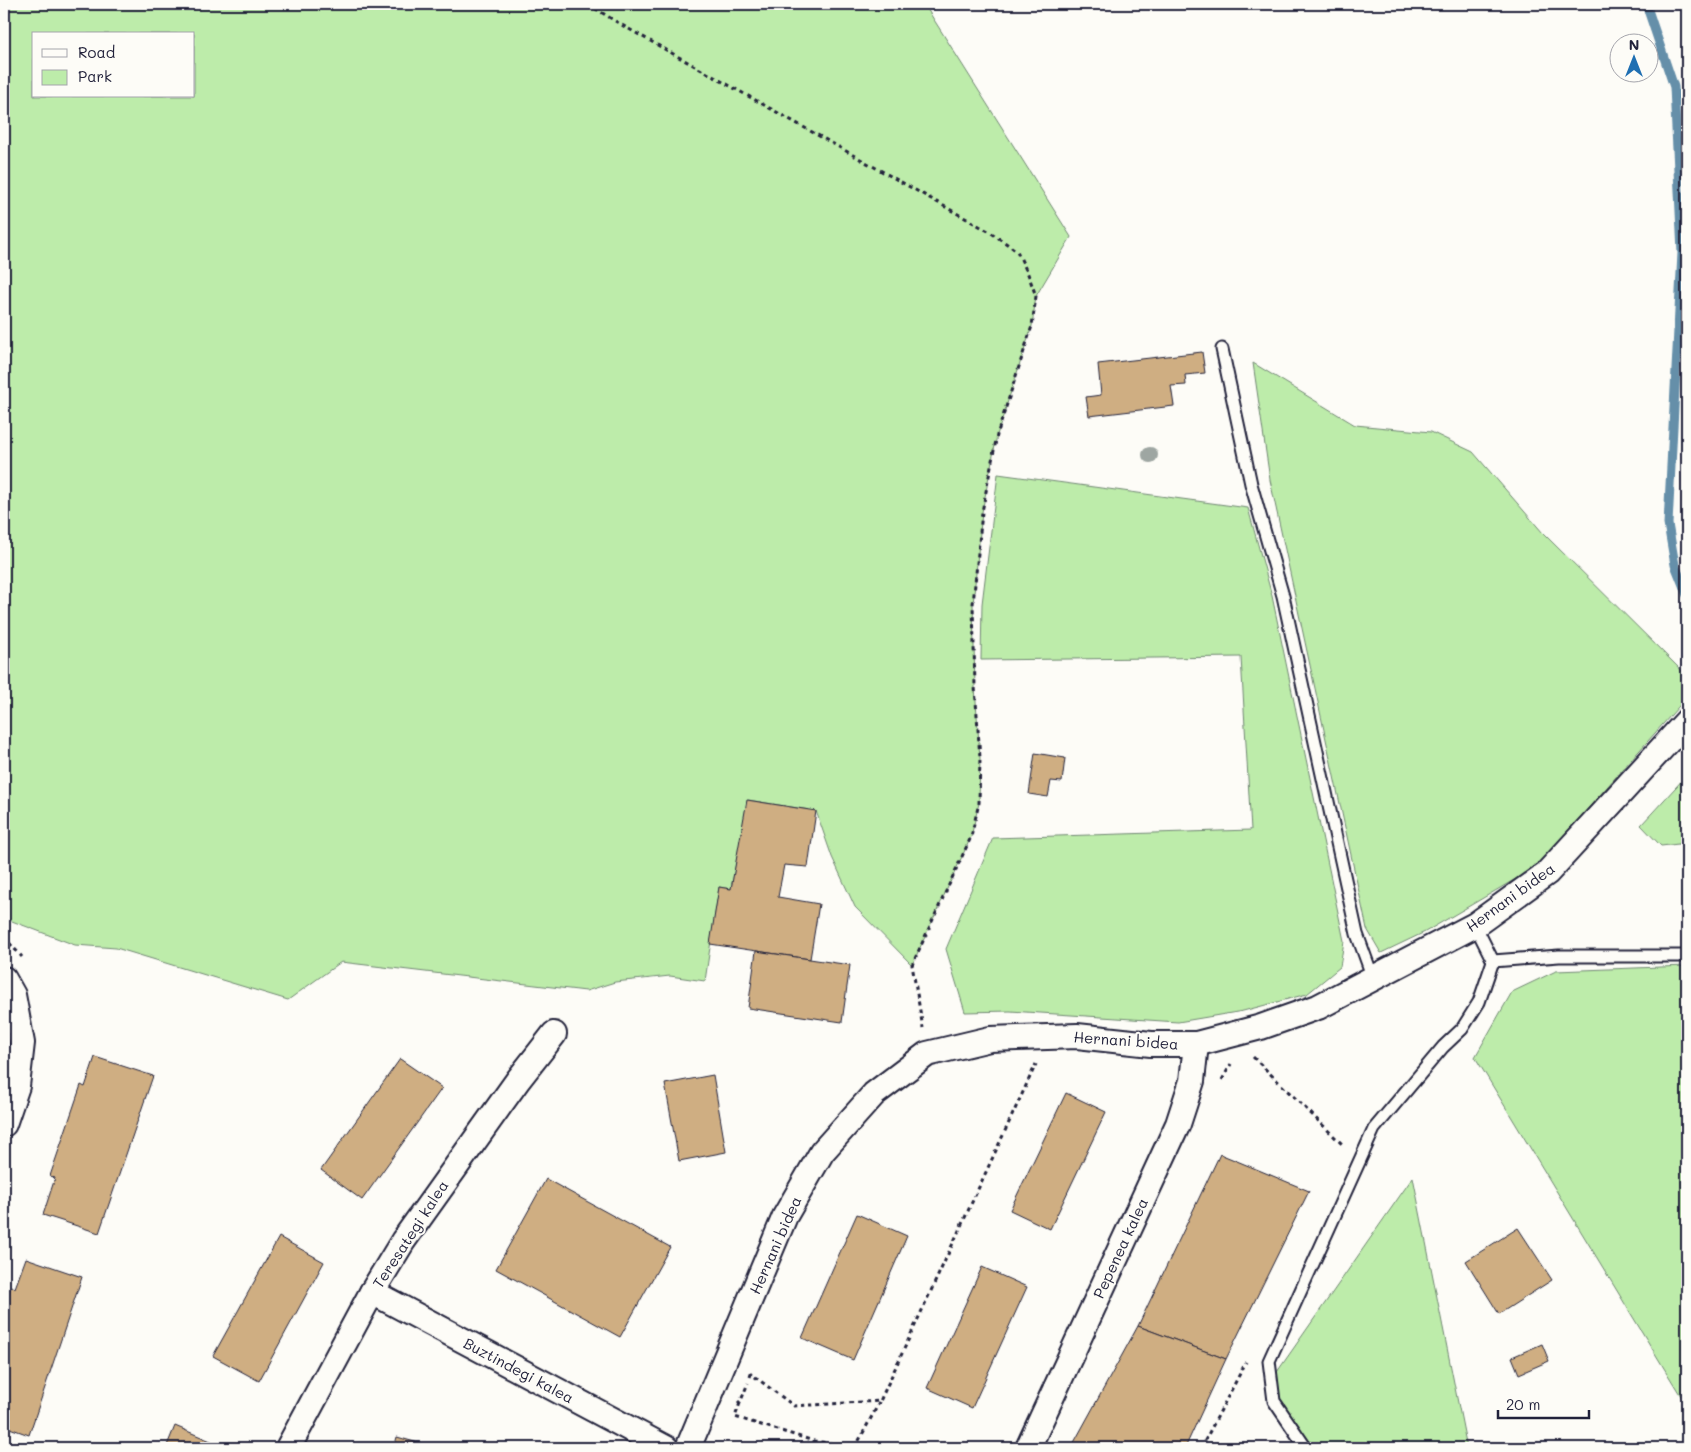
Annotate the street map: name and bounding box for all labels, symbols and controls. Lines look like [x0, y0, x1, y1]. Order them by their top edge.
legend [32, 32, 195, 98]
north arrow [1608, 32, 1658, 82]
text: N [1629, 35, 1639, 54]
text: Road [78, 42, 115, 62]
text: Park [78, 66, 112, 86]
street label: Hernani bidea [1462, 858, 1558, 936]
street label: Hernani bidea [1073, 1026, 1179, 1054]
street label: Teresategi kalea [368, 1176, 452, 1292]
street label: Hernani bidea [744, 1193, 806, 1297]
street label: Pepenea kalea [1088, 1195, 1152, 1301]
street label: Buztindegi kalea [460, 1333, 578, 1407]
scale bar [1498, 1387, 1590, 1419]
text: 20 m [1506, 1394, 1540, 1414]

